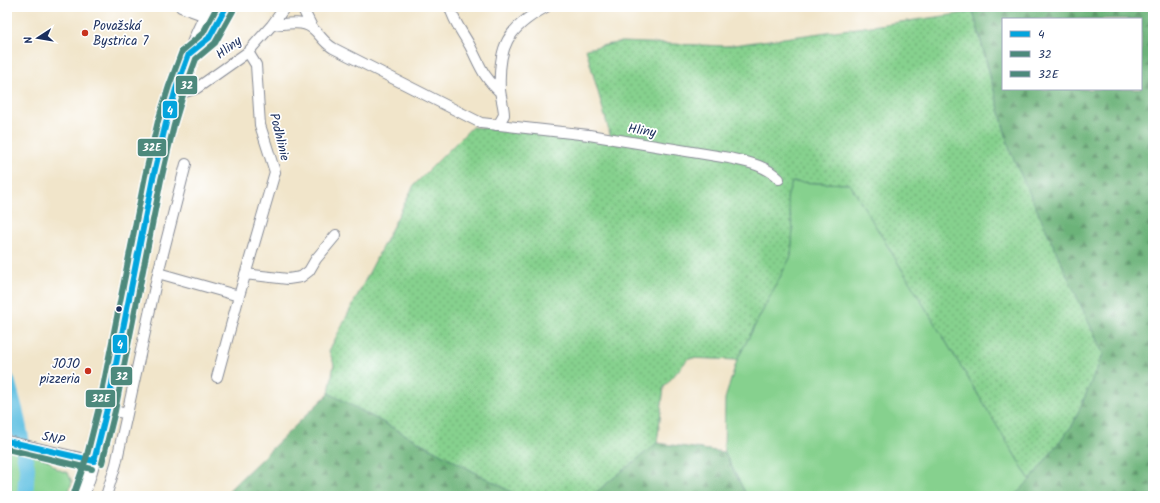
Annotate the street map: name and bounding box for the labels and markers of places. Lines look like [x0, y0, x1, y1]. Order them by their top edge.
place label: Považská Bystrica 7 [93, 16, 149, 52]
marker: Považská Bystrica 7 [80, 28, 90, 38]
unlabelled marker [114, 304, 124, 314]
place label: JOJO pizzeria [39, 354, 80, 390]
marker: JOJO pizzeria [83, 366, 93, 376]

